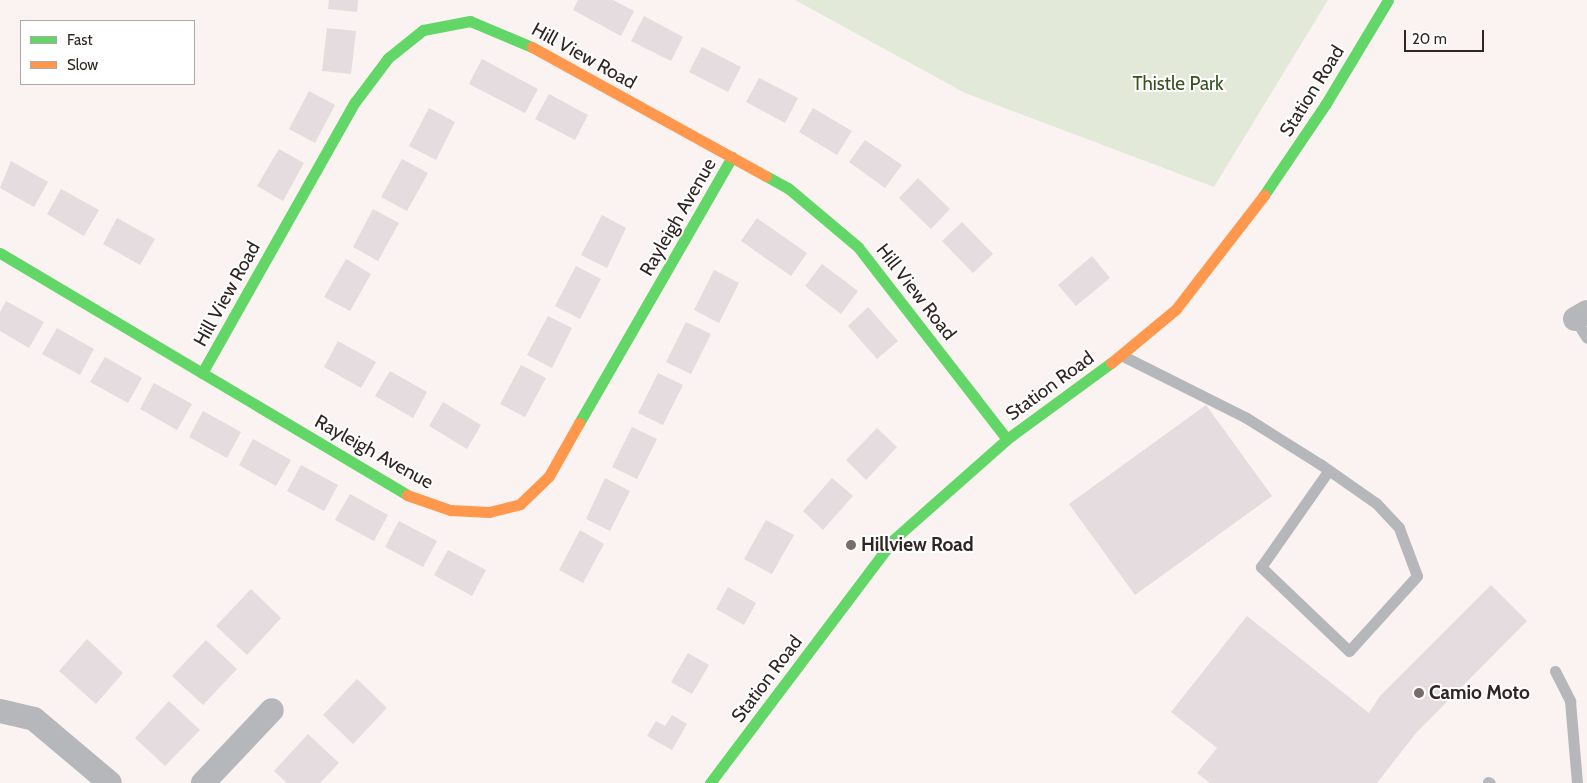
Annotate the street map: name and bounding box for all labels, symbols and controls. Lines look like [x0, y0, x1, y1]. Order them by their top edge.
street label: Hill View Road [528, 18, 640, 94]
legend [20, 20, 195, 85]
scale bar [1407, 20, 1487, 52]
text: 20 m [1412, 30, 1447, 48]
text: Fast [67, 31, 92, 49]
street label: Station Road [1275, 41, 1349, 141]
text: Slow [67, 56, 98, 74]
park label: Thistle Park [1132, 73, 1224, 95]
street label: Rayleigh Avenue [635, 154, 721, 280]
street label: Hill View Road [189, 238, 265, 350]
street label: Hill View Road [871, 239, 961, 345]
street label: Station Road [1002, 346, 1098, 426]
street label: Rayleigh Avenue [311, 410, 437, 494]
place label: Hillview Road [861, 534, 974, 556]
marker: Hillview Road [845, 539, 857, 551]
street label: Station Road [727, 631, 807, 727]
place label: Camio Moto [1429, 682, 1530, 704]
marker: Camio Moto [1413, 687, 1425, 699]

